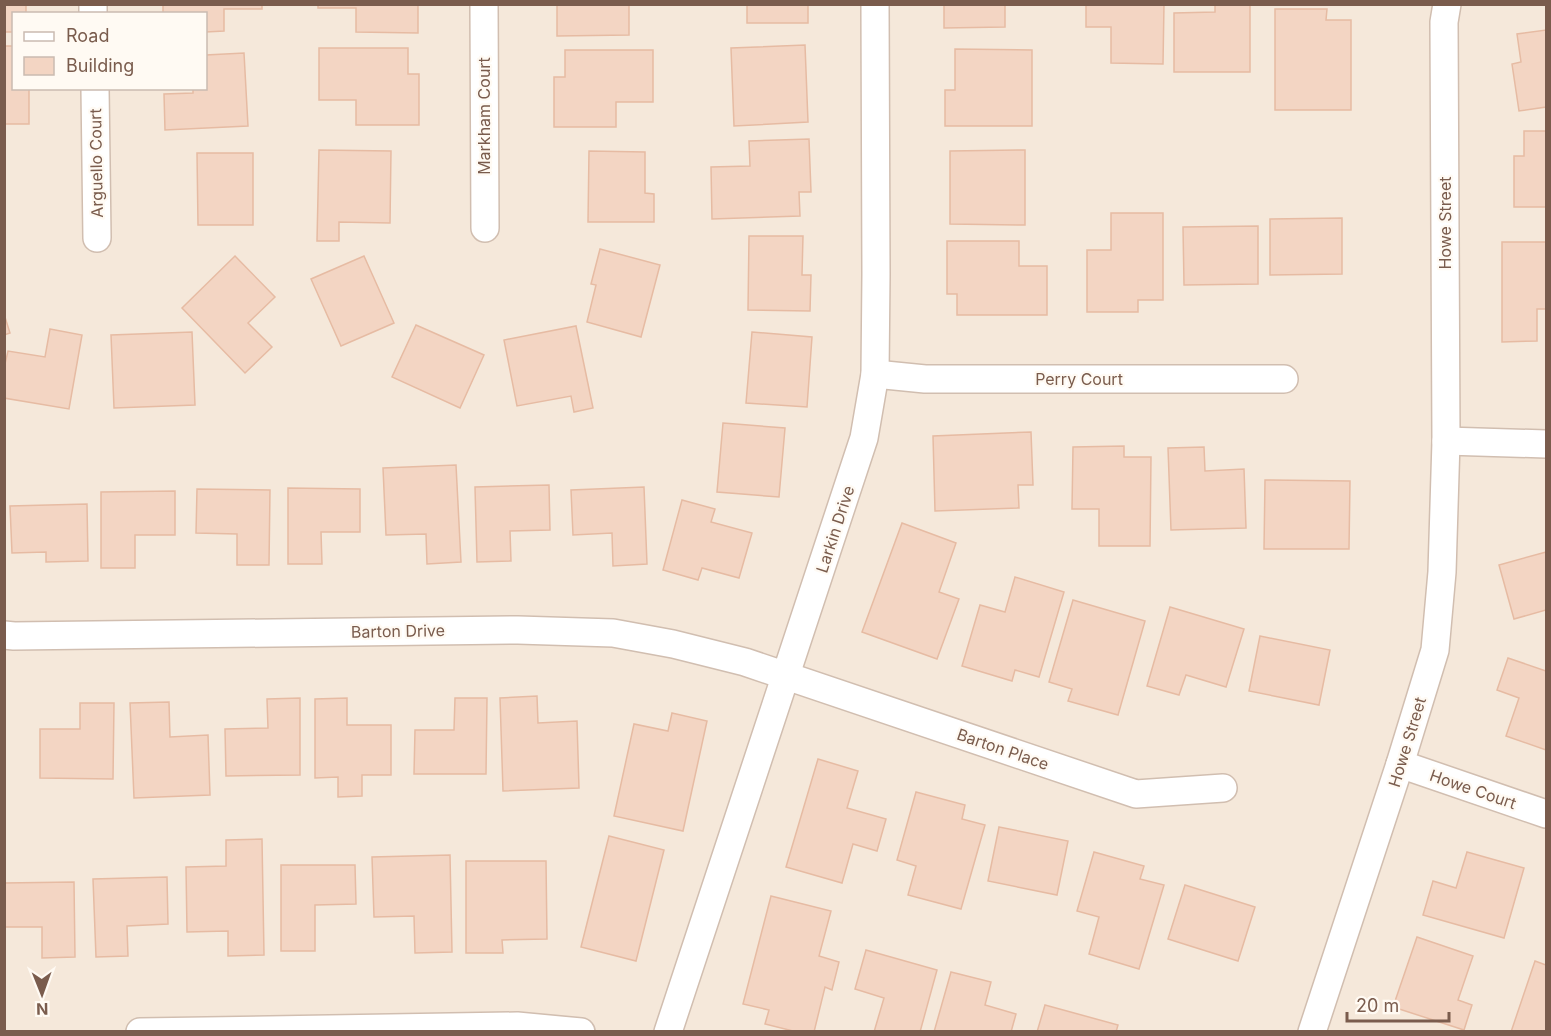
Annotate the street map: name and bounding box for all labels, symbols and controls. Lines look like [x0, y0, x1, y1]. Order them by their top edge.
legend [12, 12, 207, 90]
text: Road [66, 25, 109, 46]
text: Building [66, 55, 134, 76]
street label: Markham Court [474, 57, 494, 175]
street label: Arguello Court [85, 108, 107, 218]
street label: Howe Street [1435, 177, 1455, 269]
street label: Perry Court [1035, 369, 1123, 389]
street label: Larkin Drive [811, 483, 859, 575]
street label: Barton Drive [351, 620, 445, 642]
street label: Howe Street [1384, 695, 1430, 789]
street label: Barton Place [954, 724, 1052, 774]
street label: Howe Court [1427, 765, 1519, 813]
north arrow [12, 964, 72, 1024]
scale bar [1347, 985, 1449, 1023]
text: 20 m [1356, 995, 1399, 1016]
text: N [36, 999, 49, 1019]

